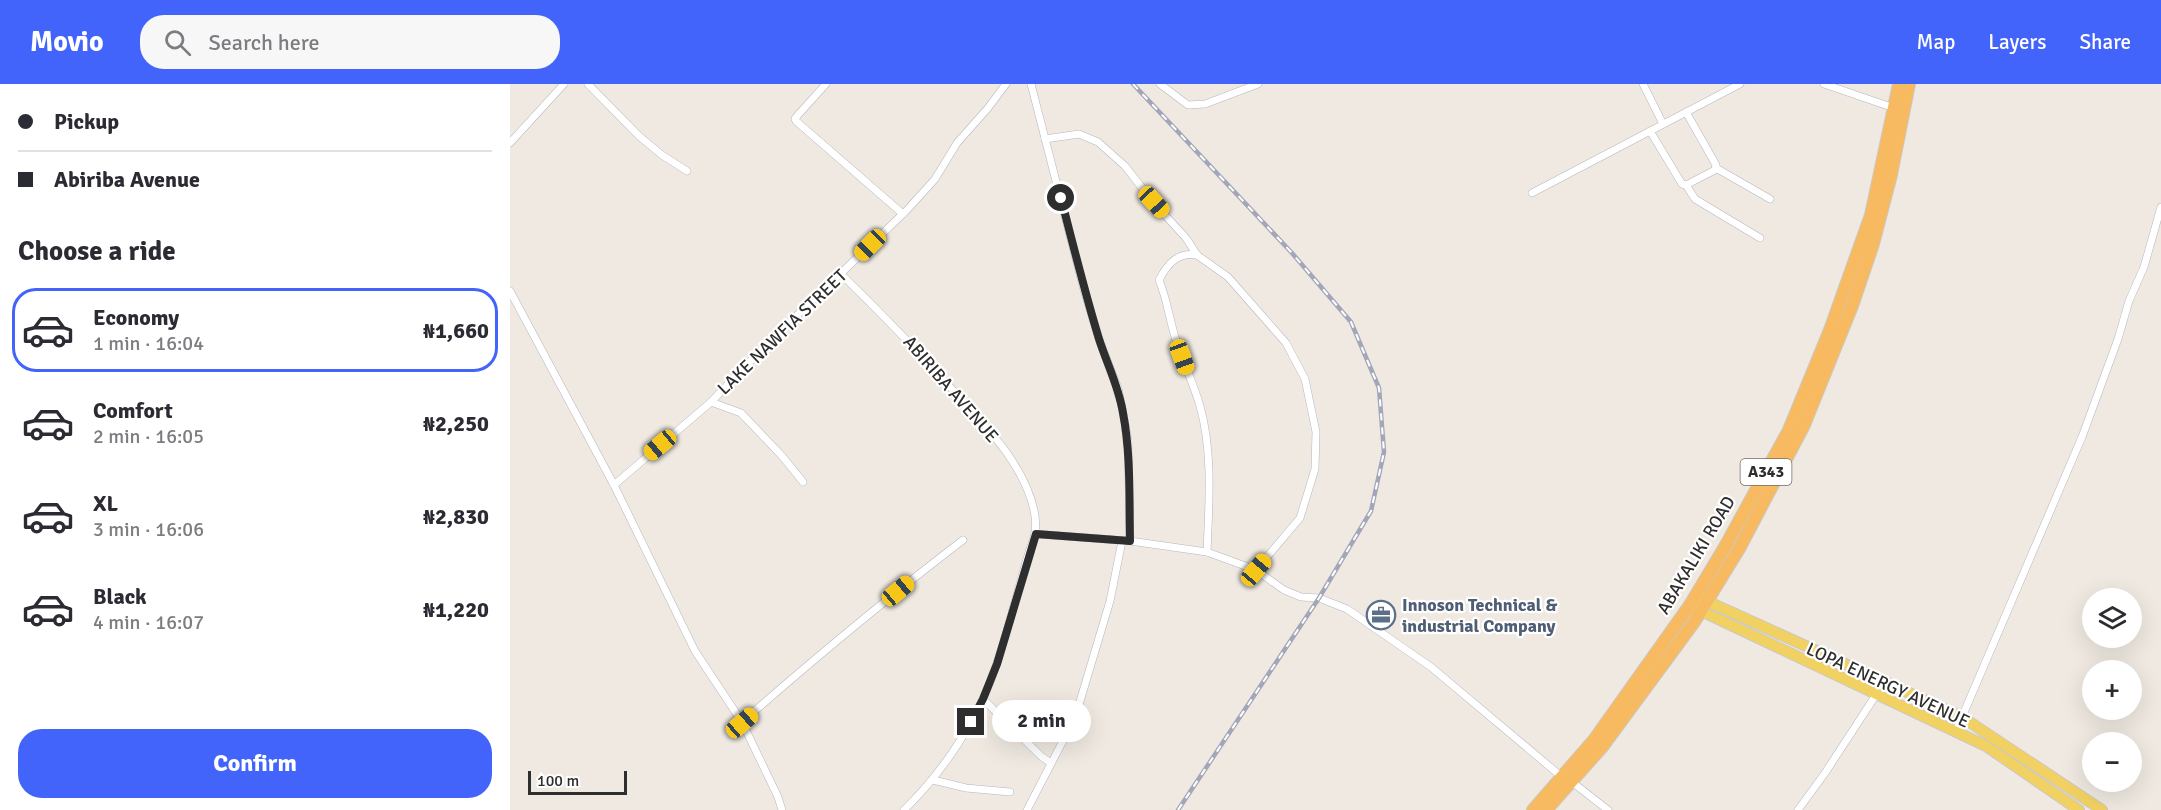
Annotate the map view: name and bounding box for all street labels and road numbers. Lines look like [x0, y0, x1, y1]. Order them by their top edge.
street label: LAKE NAWFIA STREET [713, 265, 851, 399]
street label: ABIRIBA AVENUE [899, 331, 1003, 447]
road number: A343 [1740, 459, 1792, 485]
street label: ABAKALIKI ROAD [1652, 492, 1740, 618]
street label: LOPA ENERGY AVENUE [1803, 638, 1973, 732]

